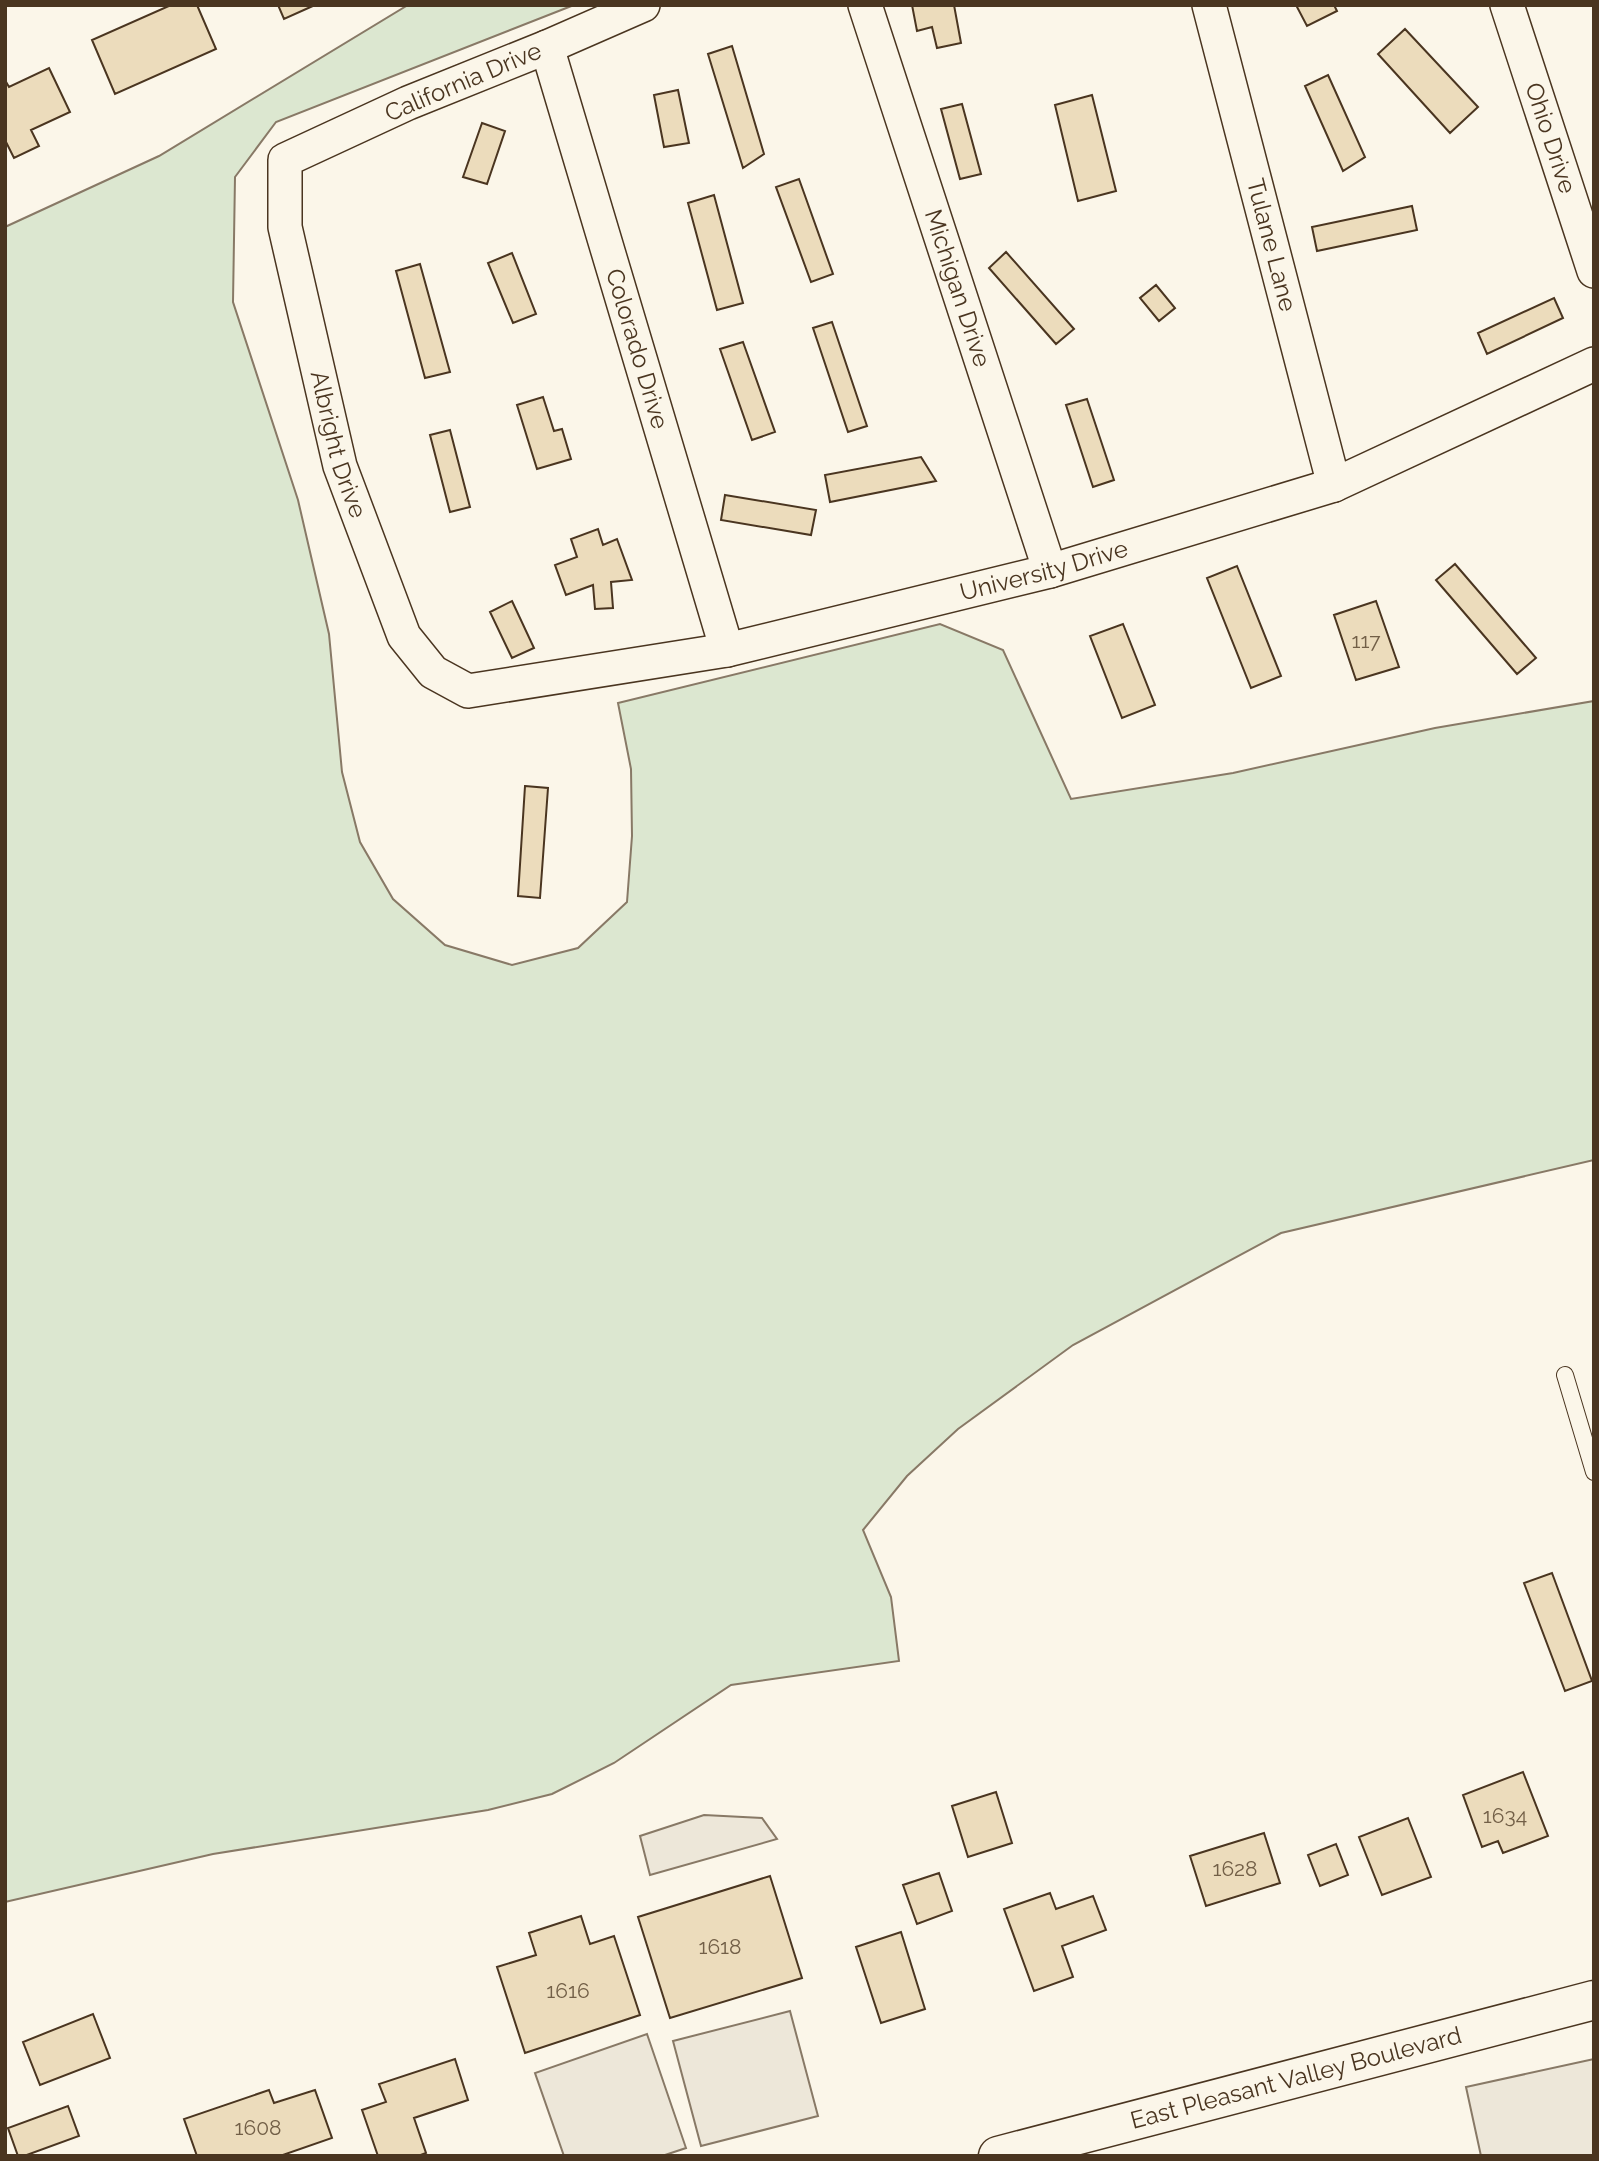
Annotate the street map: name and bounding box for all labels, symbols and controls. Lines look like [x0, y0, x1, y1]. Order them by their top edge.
street label: California Drive [380, 36, 545, 128]
street label: Ohio Drive [1519, 79, 1583, 197]
street label: Tulane Lane [1241, 175, 1303, 314]
street label: Michigan Drive [919, 206, 997, 371]
street label: Colorado Drive [600, 265, 675, 432]
street label: Albright Drive [305, 368, 373, 522]
street label: University Drive [957, 533, 1131, 607]
house number: 117 [1351, 628, 1381, 653]
house number: 1634 [1483, 1803, 1527, 1828]
house number: 1628 [1212, 1856, 1258, 1881]
house number: 1618 [698, 1934, 742, 1959]
house number: 1616 [546, 1978, 590, 2003]
street label: East Pleasant Valley Boulevard [1127, 2020, 1464, 2135]
house number: 1608 [235, 2115, 281, 2140]

